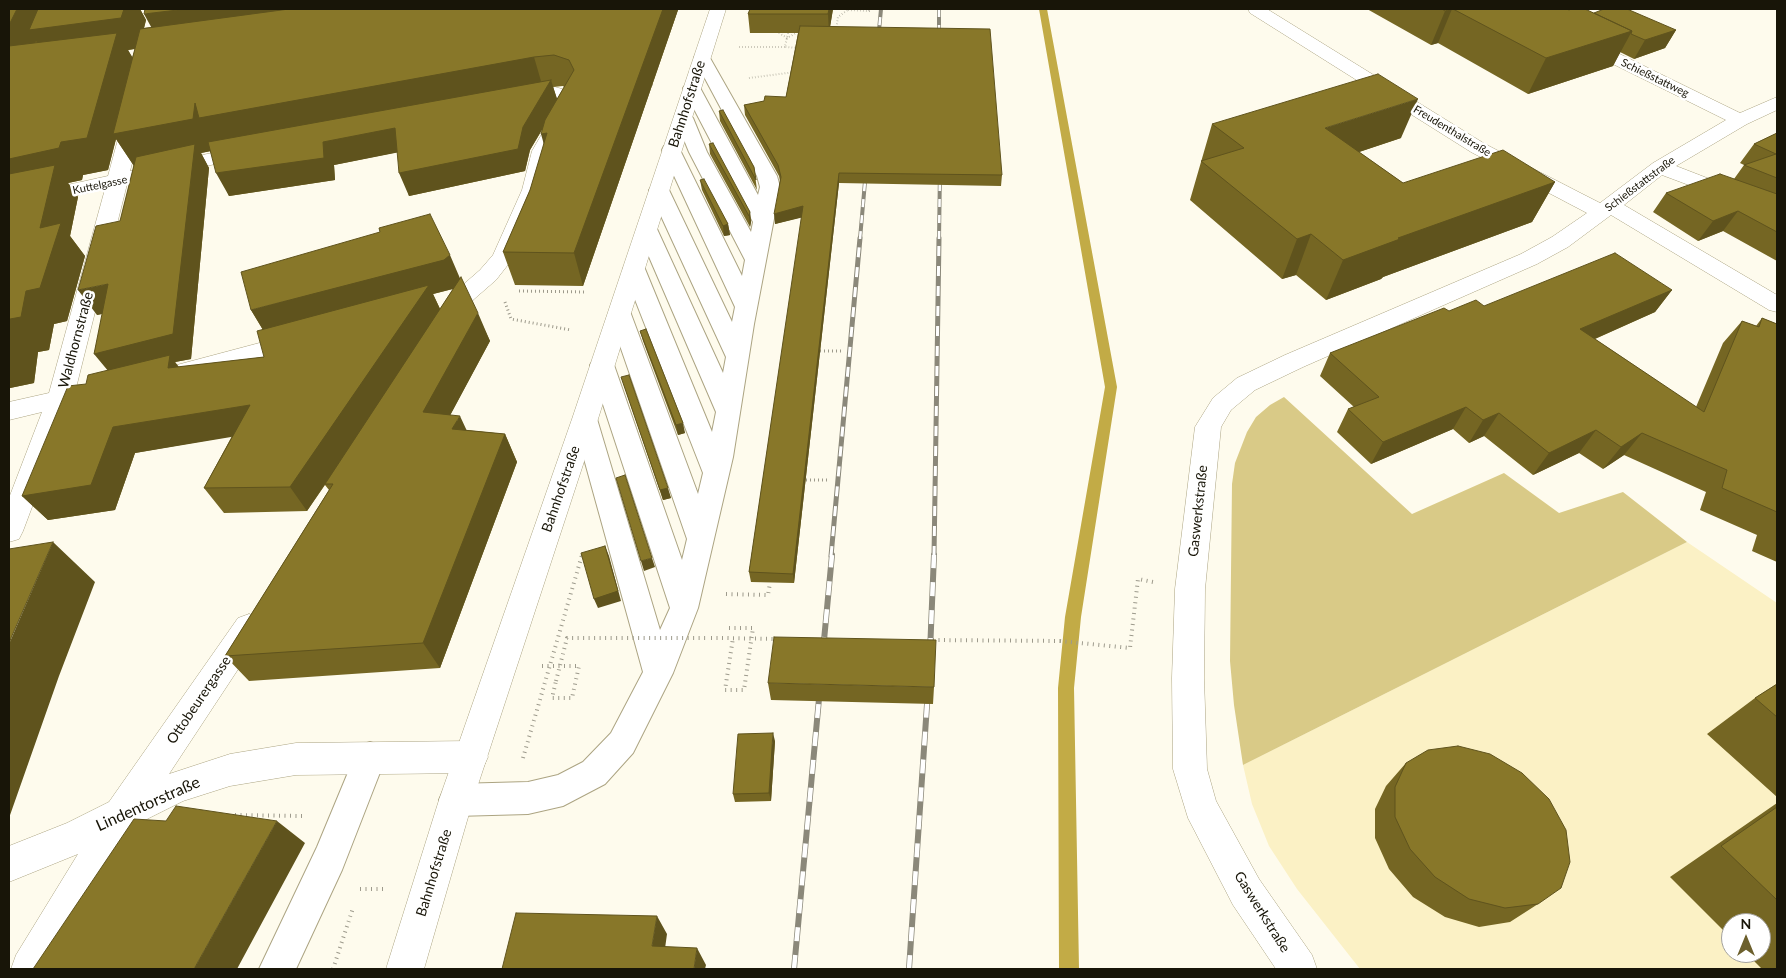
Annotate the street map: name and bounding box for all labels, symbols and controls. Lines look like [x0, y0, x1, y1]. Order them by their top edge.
street label: Schießstattweg [1619, 56, 1691, 100]
street label: Bahnhofstraße [665, 58, 709, 150]
street label: Freudenthalstraße [1411, 103, 1493, 159]
street label: Schießstattstraße [1602, 153, 1678, 215]
street label: Kuttelgasse [71, 173, 129, 197]
street label: Waldhornstraße [55, 290, 97, 390]
street label: Bahnhofstraße [538, 443, 584, 535]
street label: Gaswerkstraße [1185, 464, 1211, 558]
street label: Ottobeurergasse [163, 653, 235, 747]
street label: Lindentorstraße [93, 772, 203, 836]
street label: Bahnhofstraße [413, 827, 455, 919]
street label: Gaswerkstraße [1230, 868, 1294, 956]
north arrow [1721, 913, 1771, 963]
text: N [1741, 915, 1751, 932]

